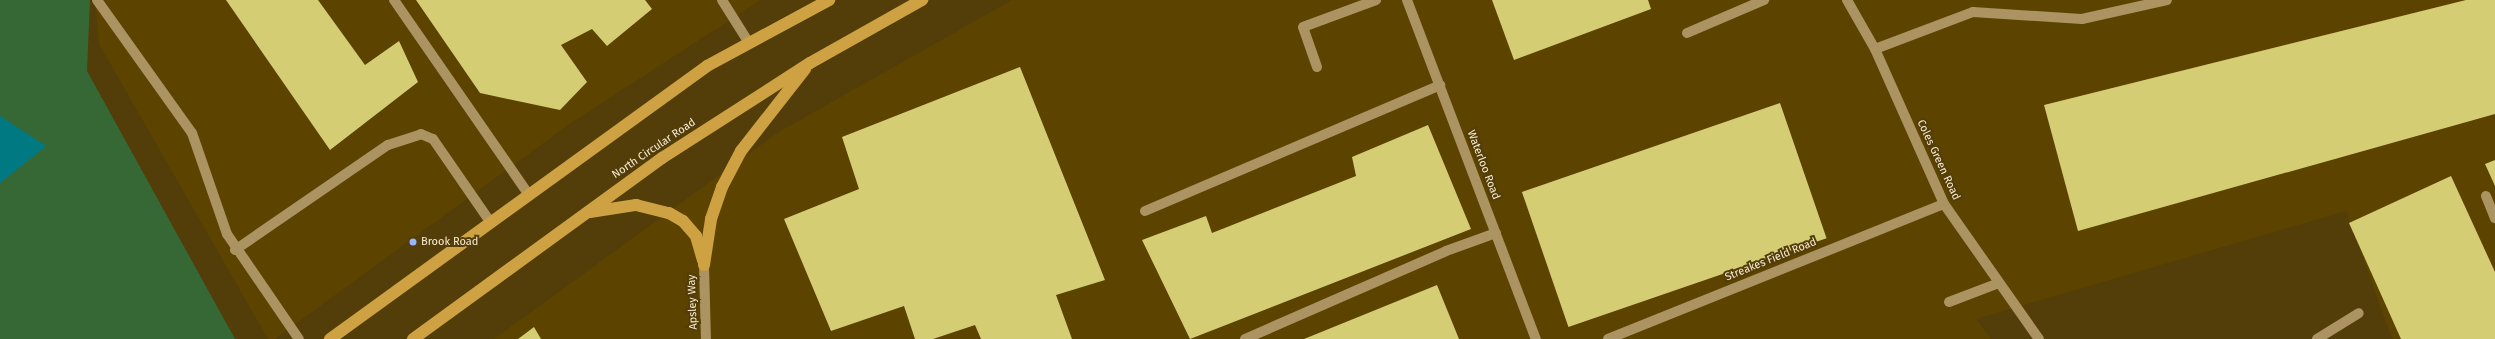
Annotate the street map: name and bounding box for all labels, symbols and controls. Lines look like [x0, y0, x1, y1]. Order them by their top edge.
street label: North Circular Road [610, 116, 698, 182]
street label: Coles Green Road [1914, 118, 1962, 202]
street label: Waterloo Road [1464, 129, 1502, 201]
place label: Brook Road [421, 235, 478, 249]
street label: Streakes Field Road [1723, 236, 1819, 284]
marker: Brook Road [408, 237, 418, 247]
street label: Apsley Way [685, 274, 701, 330]

